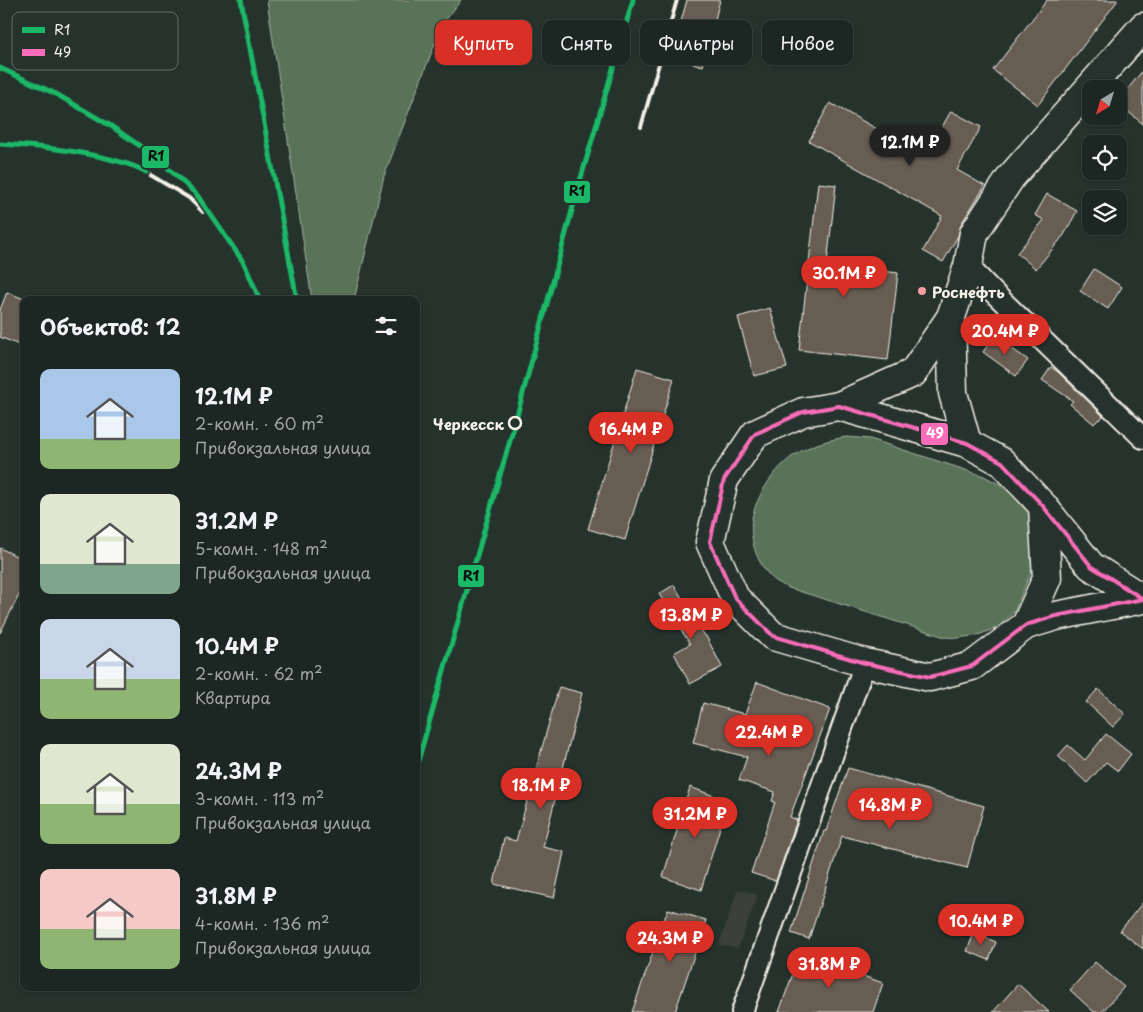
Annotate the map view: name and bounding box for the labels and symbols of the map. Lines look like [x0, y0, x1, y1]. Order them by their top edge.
legend [12, 12, 178, 70]
text: R1 [54, 19, 70, 40]
text: 49 [54, 41, 71, 62]
north arrow [1082, 80, 1128, 125]
pin: 12.1M ₽ [864, 124, 956, 167]
line badge: R1 [141, 145, 170, 169]
text: R1 [148, 145, 165, 166]
line badge: R1 [563, 180, 591, 204]
text: R1 [569, 180, 586, 201]
pin: 30.1M ₽ [798, 256, 890, 298]
place label: Роснефть [932, 280, 1005, 303]
marker: Роснефть [916, 285, 928, 297]
pin: 20.4M ₽ [959, 314, 1051, 356]
place label: Черкесск [433, 412, 504, 435]
pin: 16.4M ₽ [585, 412, 677, 454]
marker: Черкесск [508, 416, 522, 430]
line badge: 49 [920, 422, 949, 446]
text: 49 [926, 422, 944, 443]
line badge: R1 [457, 564, 485, 588]
text: R1 [463, 565, 480, 586]
pin: 13.8M ₽ [645, 598, 737, 640]
pin: 22.4M ₽ [723, 714, 815, 757]
pin: 18.1M ₽ [495, 768, 587, 810]
pin: 14.8M ₽ [844, 788, 936, 830]
pin: 31.2M ₽ [649, 796, 741, 839]
pin: 10.4M ₽ [935, 904, 1027, 946]
pin: 24.3M ₽ [624, 920, 716, 963]
pin: 31.8M ₽ [783, 946, 875, 989]

